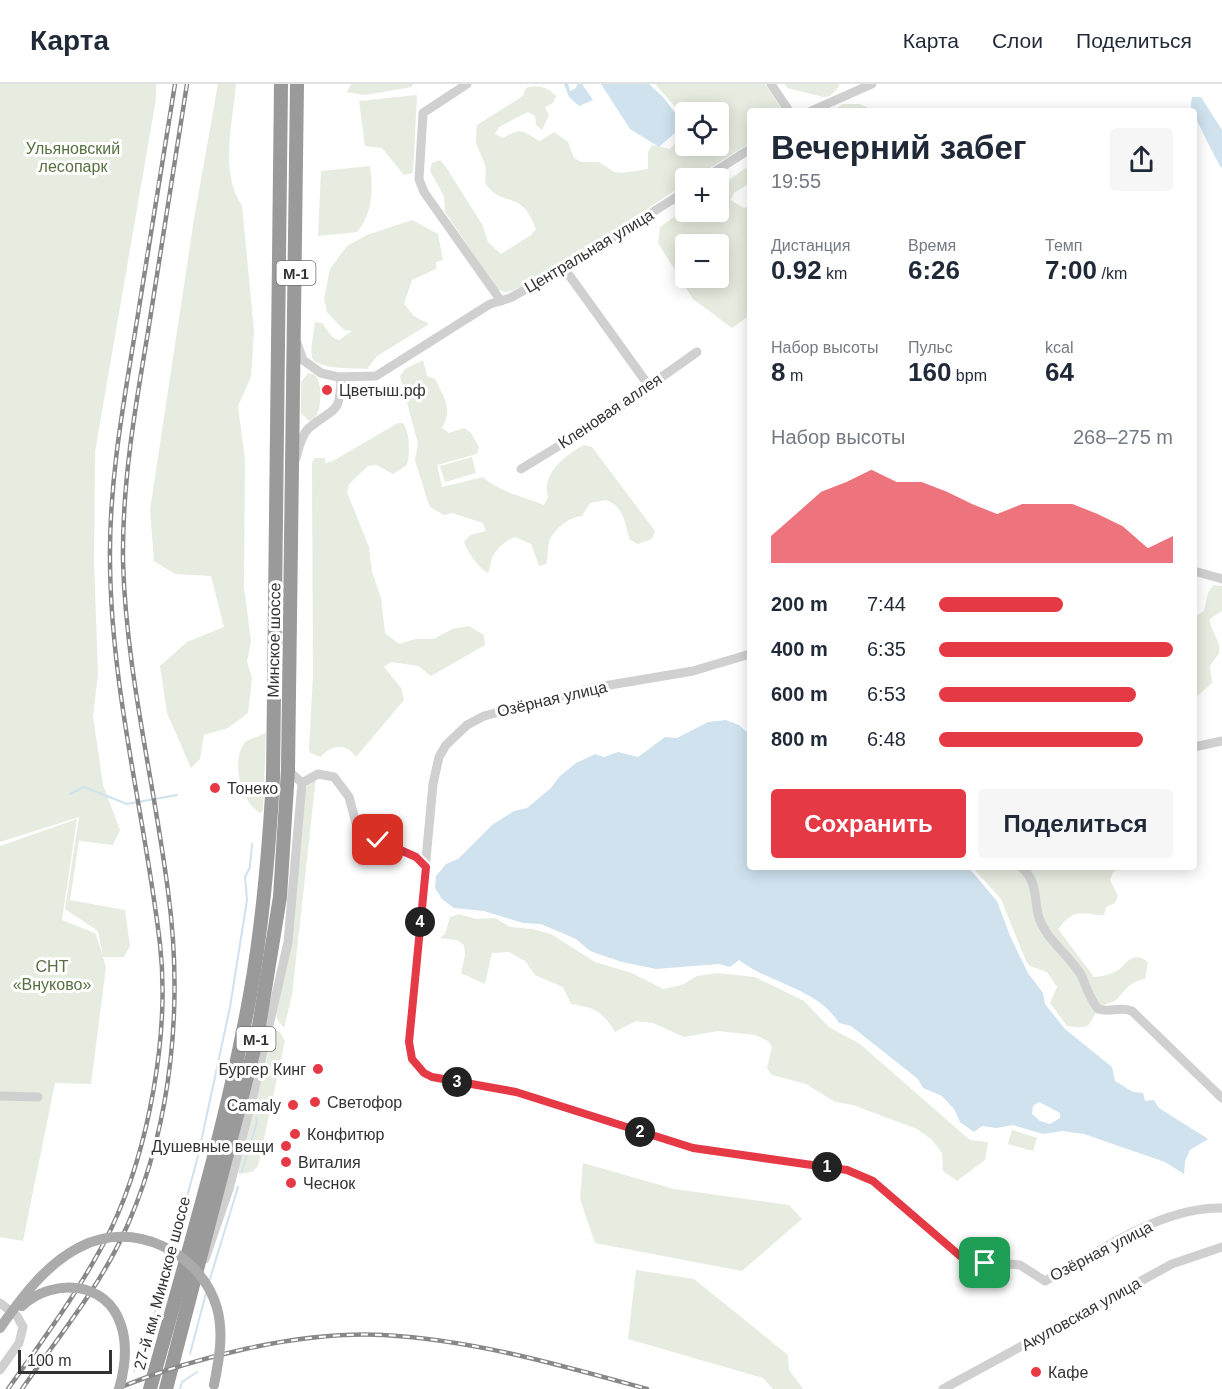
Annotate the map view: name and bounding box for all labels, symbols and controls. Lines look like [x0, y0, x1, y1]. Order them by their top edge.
text: Карта [30, 25, 109, 56]
text: Карта [903, 29, 959, 52]
text: Слои [992, 29, 1043, 52]
text: Поделиться [1076, 29, 1192, 52]
map controls [675, 102, 729, 288]
button: locate [675, 102, 729, 156]
button: share [1110, 128, 1173, 191]
text: Вечерний забег [771, 129, 1027, 166]
park label: Ульяновский лесопарк [26, 140, 120, 175]
button: + [675, 168, 729, 222]
text: 19:55 [771, 170, 821, 192]
street label: Центральная улица [522, 206, 657, 296]
button: − [675, 234, 729, 288]
text: Дистанция [771, 237, 850, 254]
text: Время [908, 237, 956, 254]
text: Темп [1045, 237, 1082, 254]
text: 0.92 [771, 255, 822, 285]
text: 6:26 [908, 255, 960, 285]
text: 7:00 [1045, 255, 1097, 285]
road number: М-1 [276, 261, 316, 285]
text: km [822, 265, 847, 282]
text: /km [1097, 265, 1127, 282]
text: Набор высоты [771, 339, 878, 356]
text: Пульс [908, 339, 953, 356]
text: kcal [1045, 339, 1073, 356]
text: 8 [771, 357, 785, 387]
text: 160 [908, 357, 951, 387]
text: 64 [1045, 357, 1074, 387]
text: m [785, 367, 803, 384]
text: bpm [951, 367, 987, 384]
street label: Кленовая аллея [555, 370, 665, 452]
place label: Цветыш.рф [339, 382, 426, 399]
marker: Цветыш.рф [320, 383, 334, 397]
text: Набор высоты [771, 426, 905, 448]
text: 268–275 m [1073, 426, 1173, 448]
street label: Минское шоссе [264, 582, 284, 698]
text: 200 m [771, 593, 828, 615]
text: 7:44 [867, 593, 906, 615]
text: 400 m [771, 638, 828, 660]
text: 6:35 [867, 638, 906, 660]
street label: Озёрная улица [495, 678, 609, 720]
text: 600 m [771, 683, 828, 705]
text: 6:53 [867, 683, 906, 705]
text: 800 m [771, 728, 828, 750]
text: 6:48 [867, 728, 906, 750]
place label: Тонеко [227, 780, 278, 797]
marker: Тонеко [208, 781, 222, 795]
button: Сохранить [771, 789, 966, 858]
button: Поделиться [978, 789, 1173, 858]
pin [352, 814, 403, 865]
icon: check [361, 823, 394, 856]
pin: 4 [405, 907, 435, 937]
text: 4 [416, 913, 424, 930]
park label: СНТ «Внуково» [13, 958, 91, 993]
road number: М-1 [236, 1027, 276, 1051]
place label: Бургер Кинг [218, 1061, 306, 1078]
marker: Бургер Кинг [311, 1062, 325, 1076]
pin: 3 [442, 1067, 472, 1097]
text: 3 [453, 1073, 461, 1090]
place label: Светофор [327, 1094, 402, 1111]
marker: Светофор [308, 1095, 322, 1109]
place label: Camaly [227, 1097, 281, 1114]
marker: Camaly [286, 1098, 300, 1112]
pin: 2 [625, 1117, 655, 1147]
text: 2 [636, 1123, 644, 1140]
place label: Конфитюр [307, 1126, 384, 1143]
marker: Конфитюр [288, 1127, 302, 1141]
place label: Душевные вещи [152, 1138, 274, 1155]
marker: Душевные вещи [279, 1139, 293, 1153]
pin: 1 [812, 1152, 842, 1182]
place label: Виталия [298, 1154, 361, 1171]
marker: Виталия [279, 1155, 293, 1169]
text: 1 [823, 1158, 831, 1175]
place label: Чеснок [303, 1175, 356, 1192]
marker: Чеснок [284, 1176, 298, 1190]
street label: 27-й км, Минское шоссе [131, 1194, 193, 1371]
street label: Озёрная улица [1047, 1218, 1155, 1284]
pin [959, 1237, 1010, 1288]
icon: arrive [968, 1246, 1001, 1279]
street label: Акуловская улица [1018, 1274, 1144, 1354]
scale bar [18, 1347, 112, 1374]
text: 100 m [27, 1352, 71, 1369]
place label: Кафе [1048, 1364, 1088, 1381]
marker: Кафе [1029, 1365, 1043, 1379]

